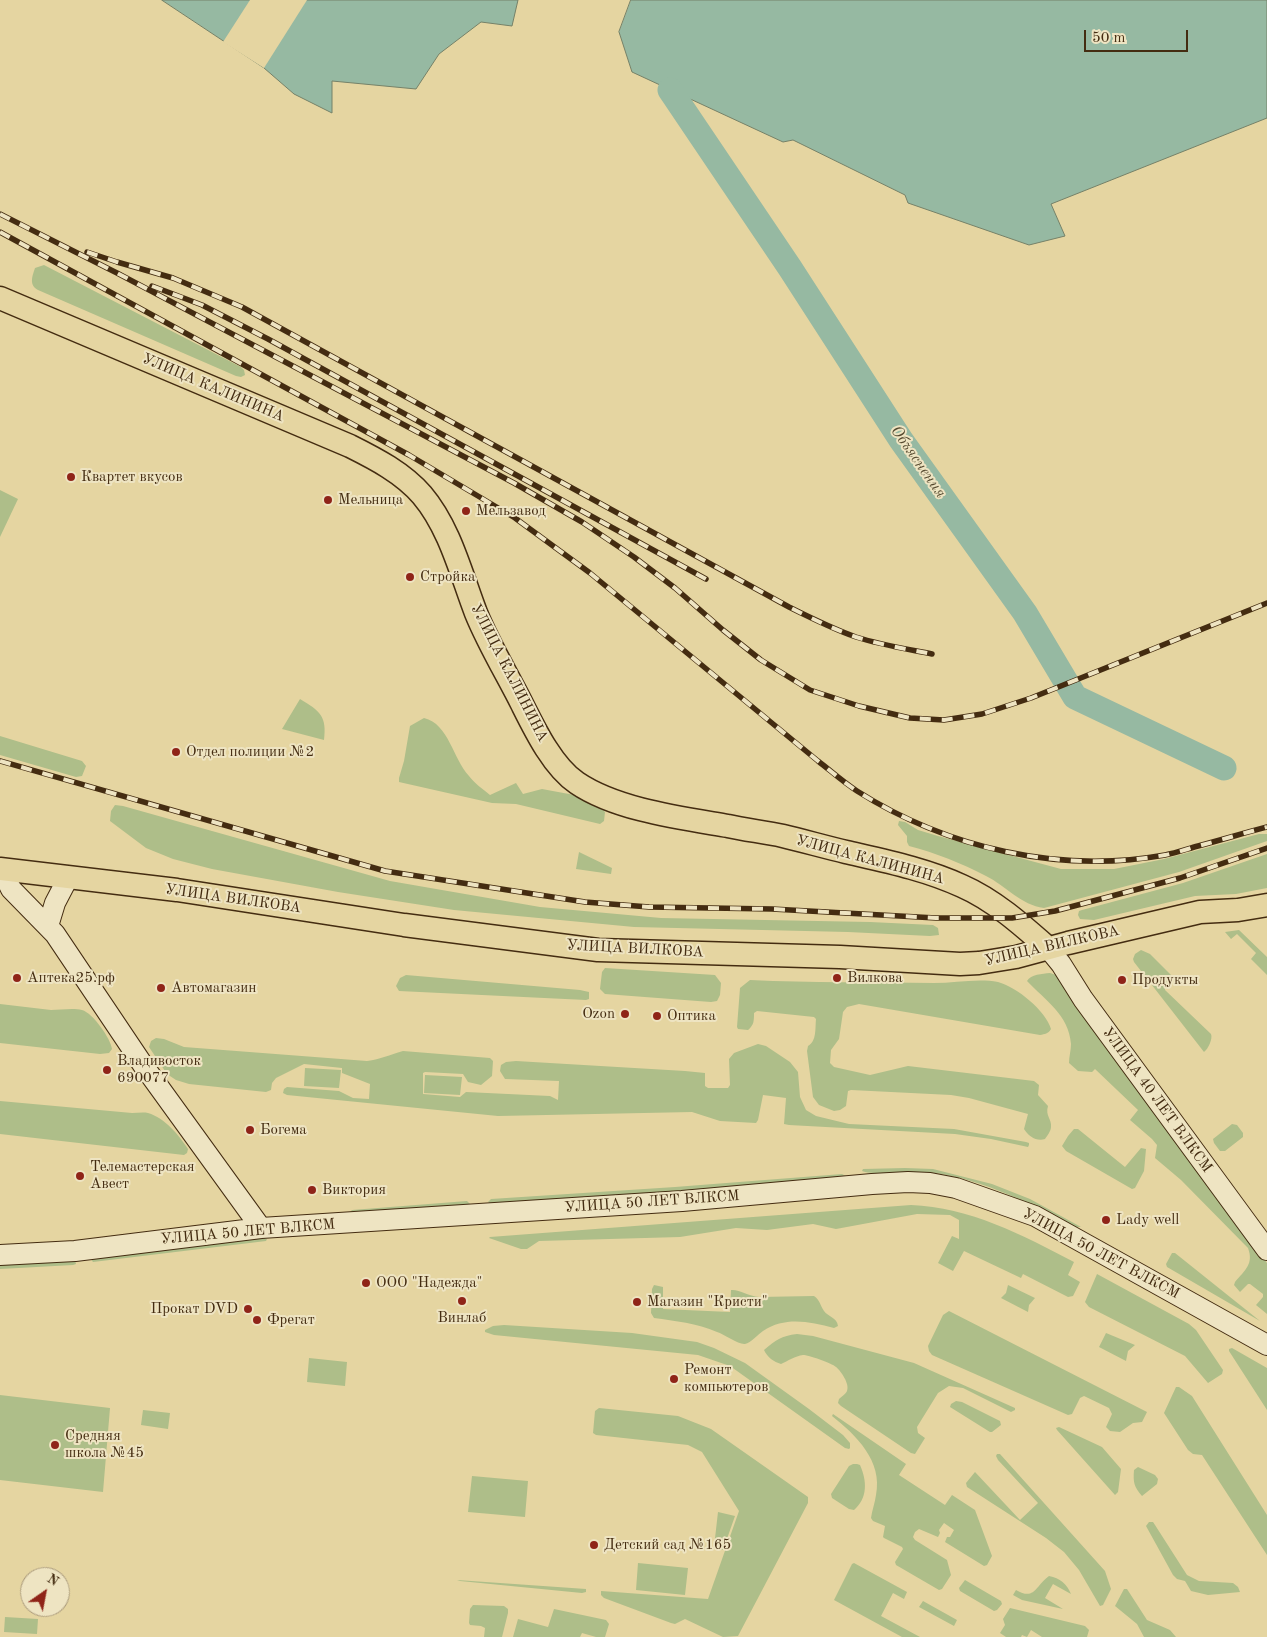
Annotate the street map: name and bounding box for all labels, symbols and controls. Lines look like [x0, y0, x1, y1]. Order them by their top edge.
scale bar [1087, 20, 1191, 52]
text: 50 m [1092, 31, 1126, 46]
street label: УЛИЦА КАЛИНИНА [139, 350, 287, 426]
water label: Объяснения [886, 422, 950, 502]
place label: Квартет вкусов [81, 468, 183, 486]
marker: Квартет вкусов [65, 471, 77, 483]
place label: Мельница [338, 491, 403, 509]
marker: Мельница [322, 494, 334, 506]
place label: Мельзавод [476, 502, 546, 520]
marker: Мельзавод [460, 505, 472, 517]
place label: Стройка [420, 568, 475, 586]
marker: Стройка [404, 571, 416, 583]
street label: УЛИЦА КАЛИНИНА [466, 601, 552, 745]
place label: Отдел полиции №2 [186, 743, 314, 761]
marker: Отдел полиции №2 [170, 746, 182, 758]
street label: УЛИЦА КАЛИНИНА [794, 832, 946, 888]
street label: УЛИЦА ВИЛКОВА [164, 881, 302, 917]
street label: УЛИЦА ВИЛКОВА [983, 922, 1121, 970]
street label: УЛИЦА ВИЛКОВА [566, 936, 704, 962]
place label: Аптека25.рф [27, 969, 115, 987]
place label: Вилкова [847, 969, 903, 987]
place label: Продукты [1132, 971, 1198, 989]
marker: Аптека25.рф [11, 972, 23, 984]
marker: Вилкова [831, 972, 843, 984]
marker: Продукты [1116, 974, 1128, 986]
place label: Автомагазин [171, 979, 256, 997]
marker: Автомагазин [155, 982, 167, 994]
place label: Ozon [582, 1005, 615, 1023]
place label: Оптика [667, 1007, 716, 1025]
marker: Ozon [619, 1008, 631, 1020]
marker: Оптика [651, 1010, 663, 1022]
street label: УЛИЦА 40 ЛЕТ ВЛКСМ [1098, 1024, 1216, 1176]
place label: Владивосток 690077 [117, 1052, 201, 1087]
marker: Владивосток 690077 [101, 1064, 113, 1076]
place label: Богема [260, 1121, 307, 1139]
marker: Богема [244, 1124, 256, 1136]
place label: Телемастерская Авест [90, 1158, 195, 1193]
marker: Телемастерская Авест [74, 1170, 86, 1182]
place label: Виктория [322, 1181, 386, 1199]
marker: Виктория [306, 1184, 318, 1196]
street label: УЛИЦА 50 ЛЕТ ВЛКСМ [564, 1187, 740, 1217]
street label: УЛИЦА 50 ЛЕТ ВЛКСМ [1019, 1205, 1183, 1303]
place label: Lady well [1116, 1211, 1179, 1229]
marker: Lady well [1100, 1214, 1112, 1226]
street label: УЛИЦА 50 ЛЕТ ВЛКСМ [160, 1215, 336, 1249]
place label: ООО "Надежда" [376, 1274, 483, 1292]
marker: ООО "Надежда" [360, 1277, 372, 1289]
place label: Магазин "Кристи" [647, 1293, 768, 1311]
marker: Винлаб [456, 1295, 468, 1307]
marker: Магазин "Кристи" [631, 1296, 643, 1308]
place label: Прокат DVD [150, 1300, 238, 1318]
marker: Прокат DVD [242, 1303, 254, 1315]
place label: Винлаб [437, 1309, 487, 1327]
place label: Фрегат [267, 1311, 315, 1329]
marker: Фрегат [251, 1314, 263, 1326]
place label: Ремонт компьютеров [684, 1361, 768, 1396]
marker: Ремонт компьютеров [668, 1373, 680, 1385]
place label: Средняя школа №45 [65, 1427, 144, 1462]
marker: Средняя школа №45 [49, 1439, 61, 1451]
place label: Детский сад №165 [604, 1536, 731, 1554]
marker: Детский сад №165 [588, 1539, 600, 1551]
north arrow [20, 1567, 70, 1617]
text: N [44, 1571, 61, 1589]

